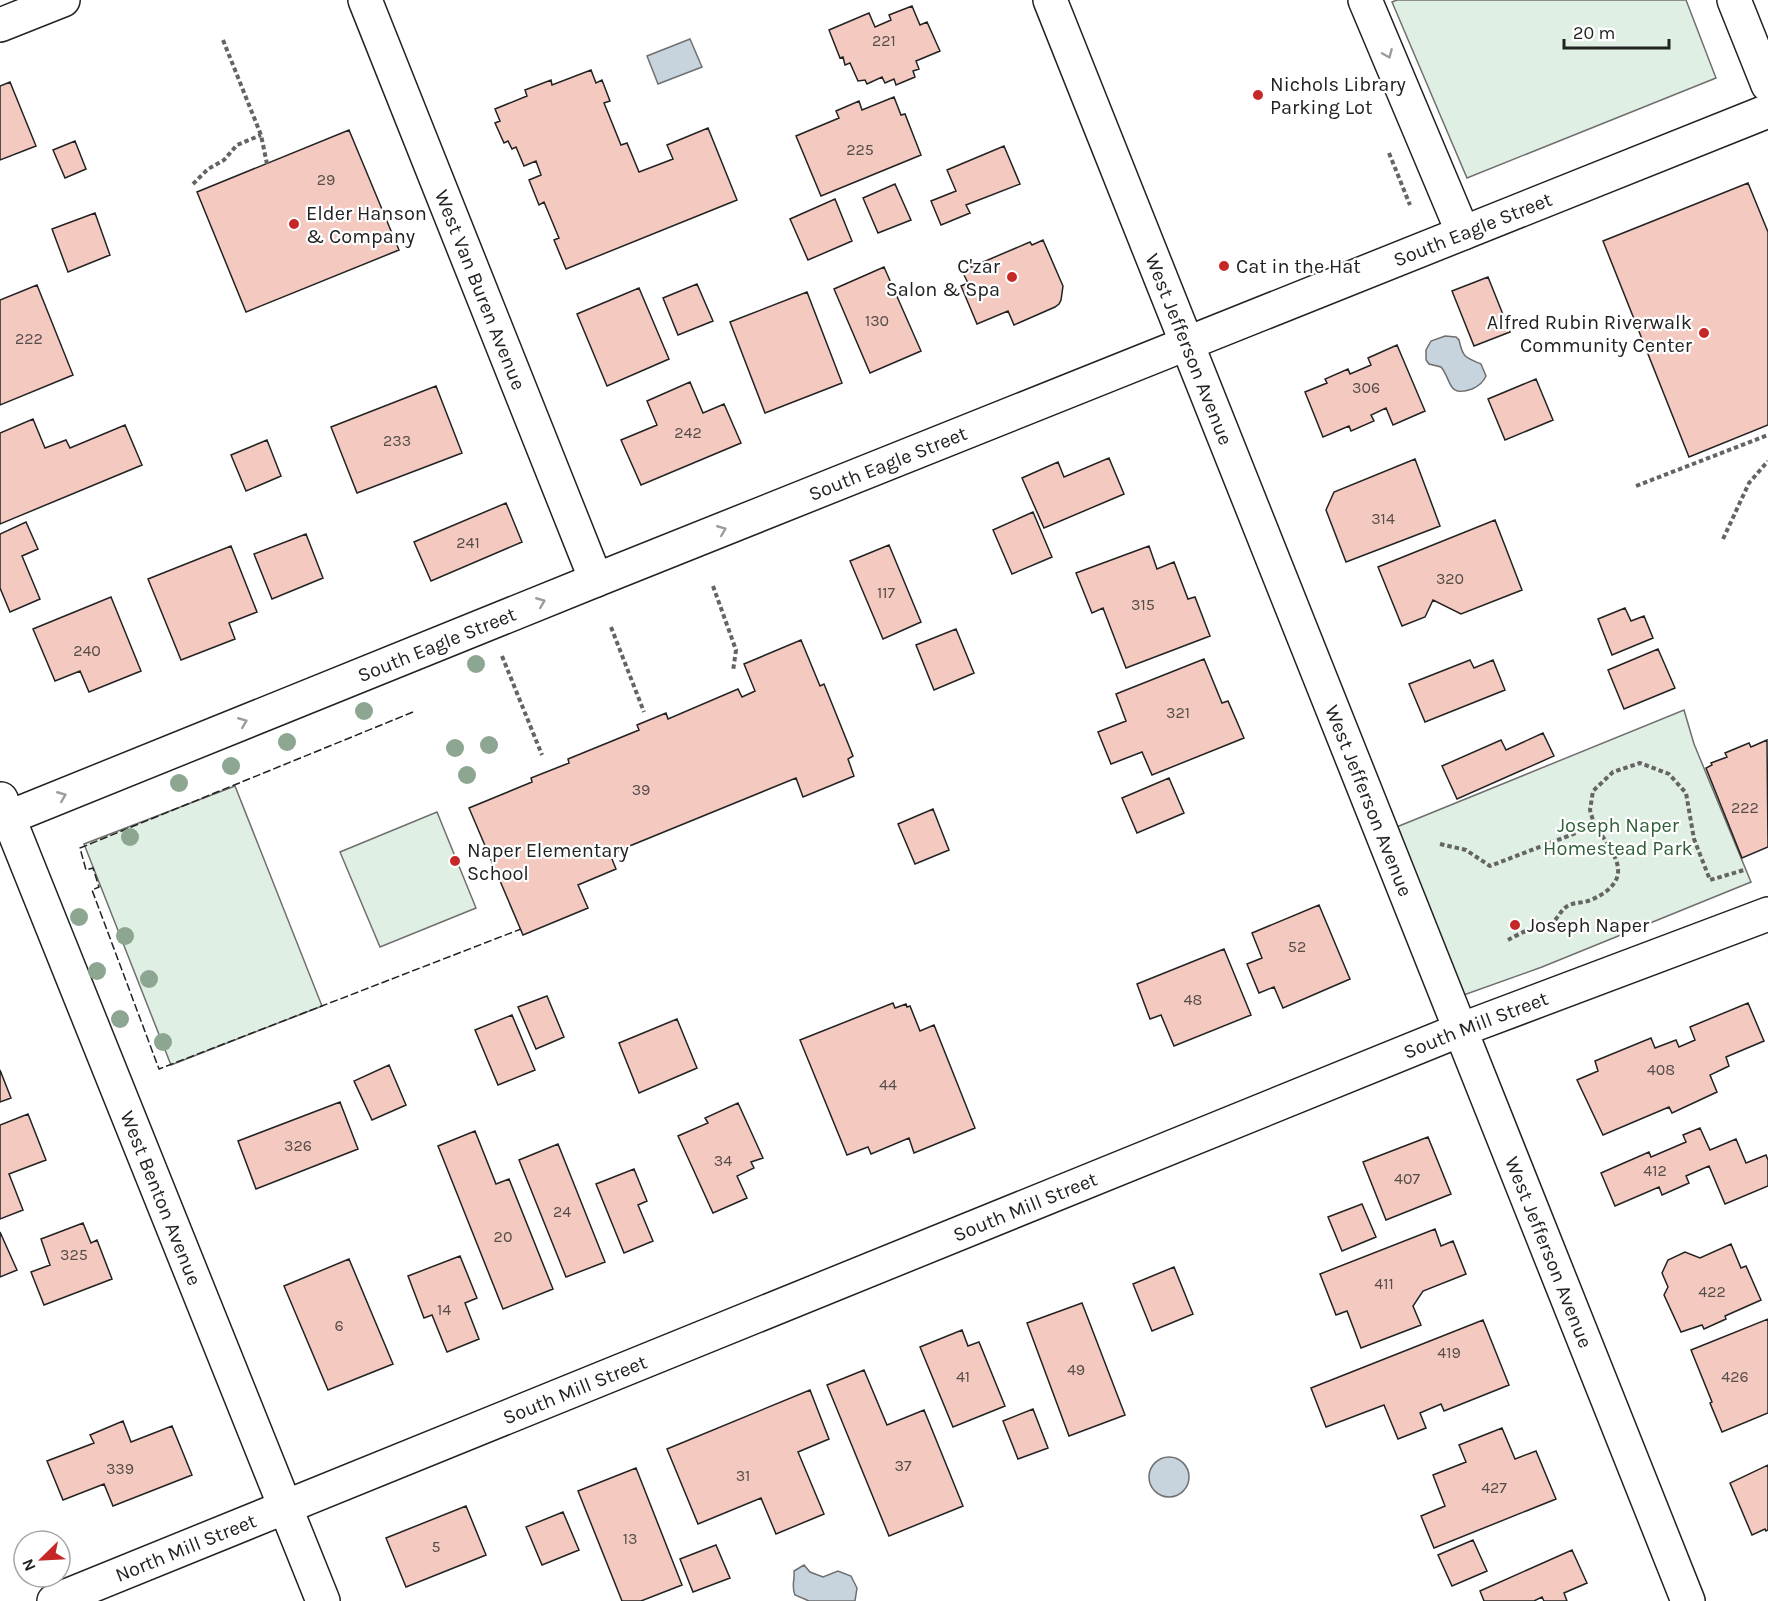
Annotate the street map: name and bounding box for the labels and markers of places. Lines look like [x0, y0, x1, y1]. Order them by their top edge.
place label: Nichols Library Parking Lot [1270, 73, 1406, 119]
marker: Nichols Library Parking Lot [1251, 88, 1265, 102]
place label: Elder Hanson & Company [306, 202, 427, 248]
marker: Elder Hanson & Company [287, 217, 301, 231]
place label: C'zar Salon & Spa [886, 255, 1001, 301]
place label: Cat in the Hat [1236, 255, 1361, 278]
marker: Cat in the Hat [1217, 259, 1231, 273]
marker: C'zar Salon & Spa [1005, 270, 1019, 284]
place label: Alfred Rubin Riverwalk Community Center [1487, 311, 1693, 357]
marker: Alfred Rubin Riverwalk Community Center [1697, 326, 1711, 340]
place label: Naper Elementary School [467, 839, 629, 885]
marker: Naper Elementary School [448, 854, 462, 868]
place label: Joseph Naper [1527, 914, 1650, 937]
marker: Joseph Naper [1508, 918, 1522, 932]

